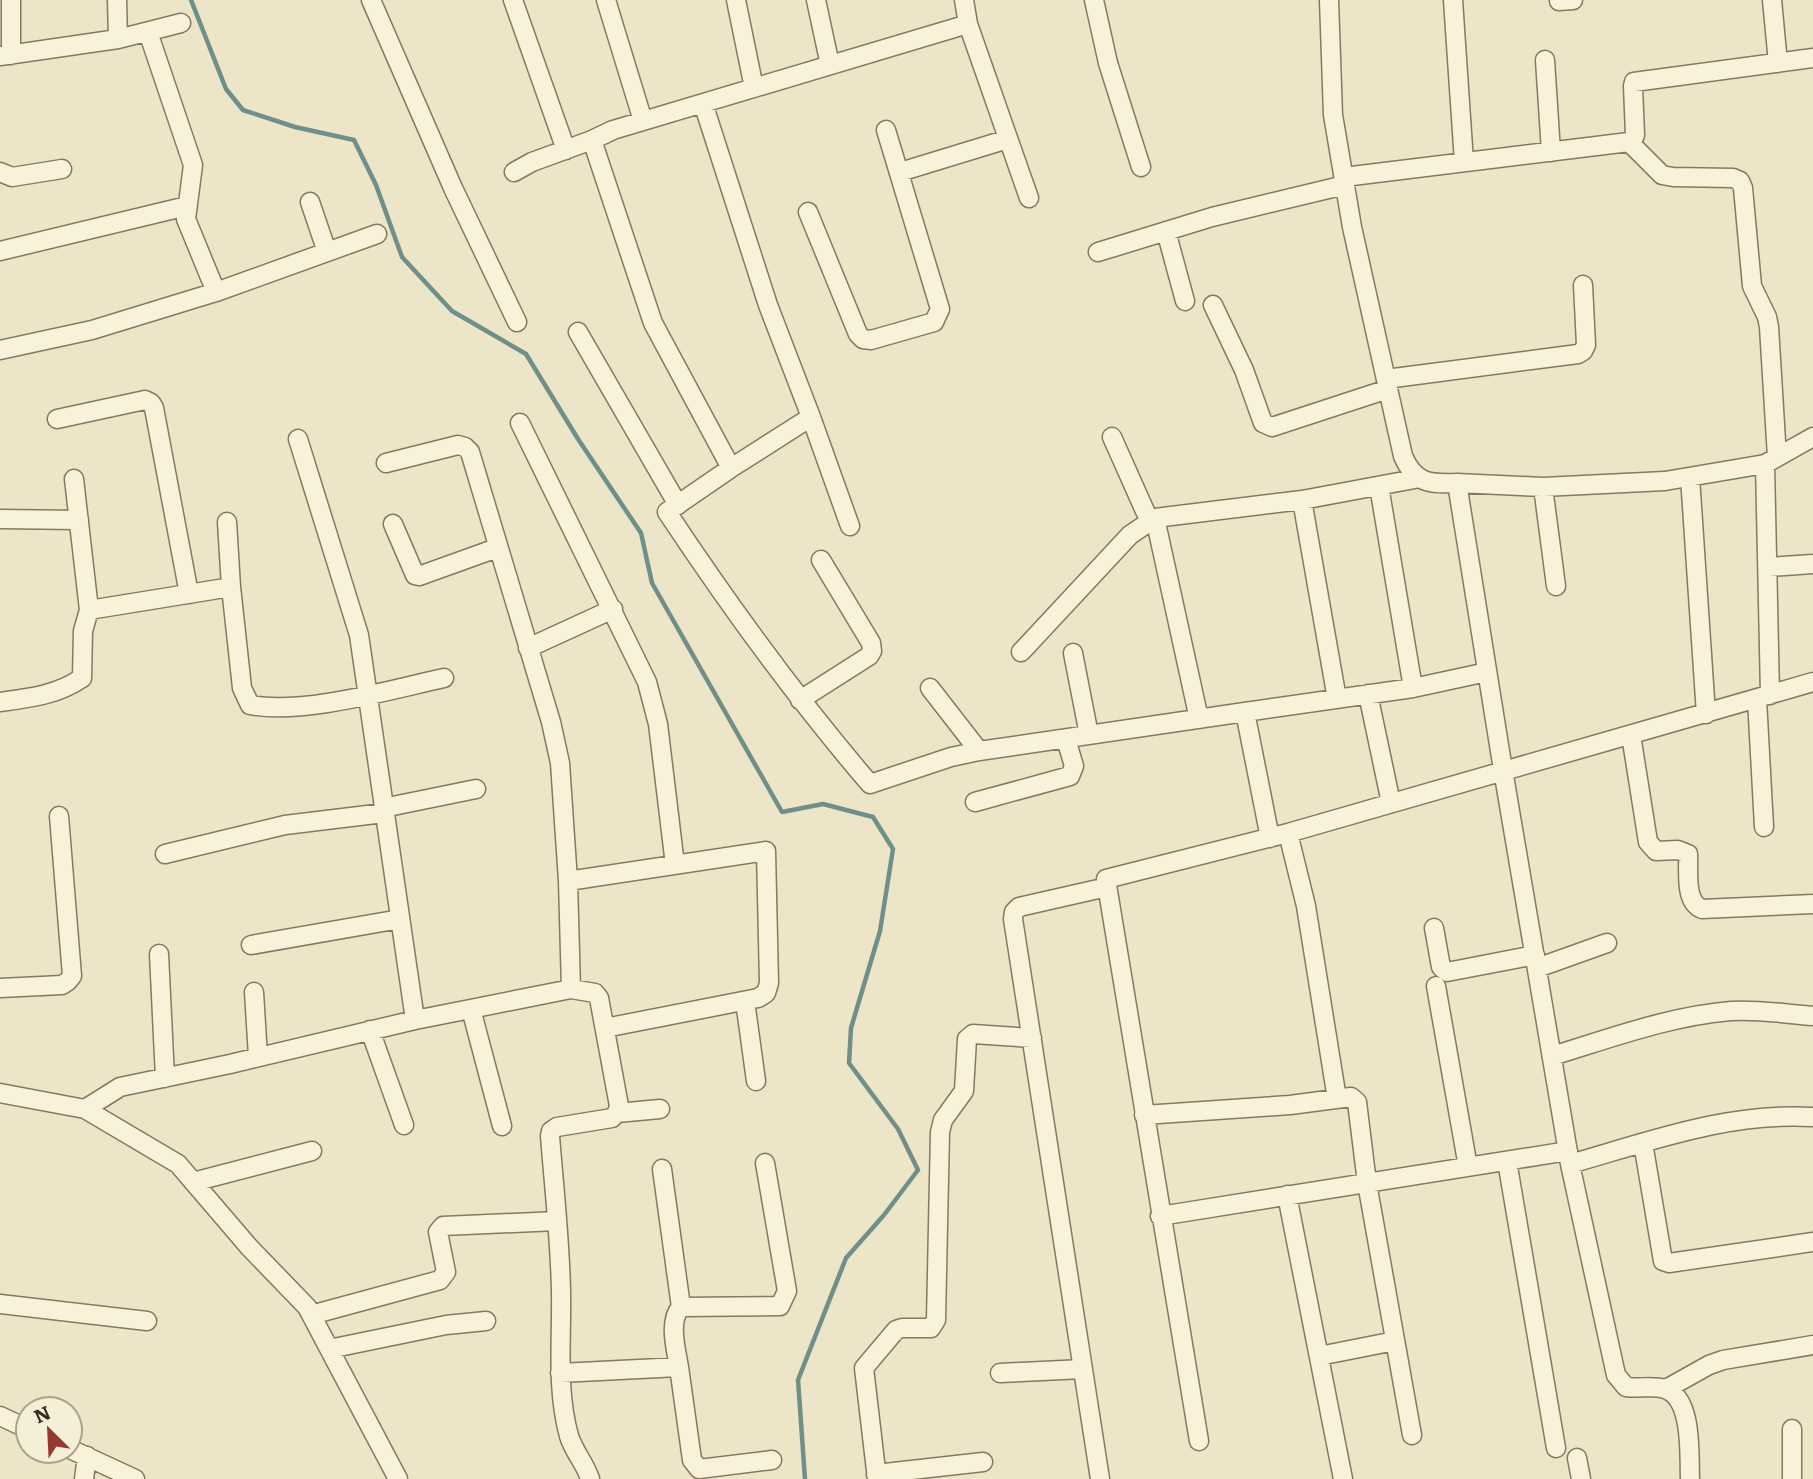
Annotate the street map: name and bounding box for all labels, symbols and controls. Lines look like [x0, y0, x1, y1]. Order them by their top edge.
north arrow [14, 1395, 84, 1465]
text: N [29, 1398, 55, 1430]

